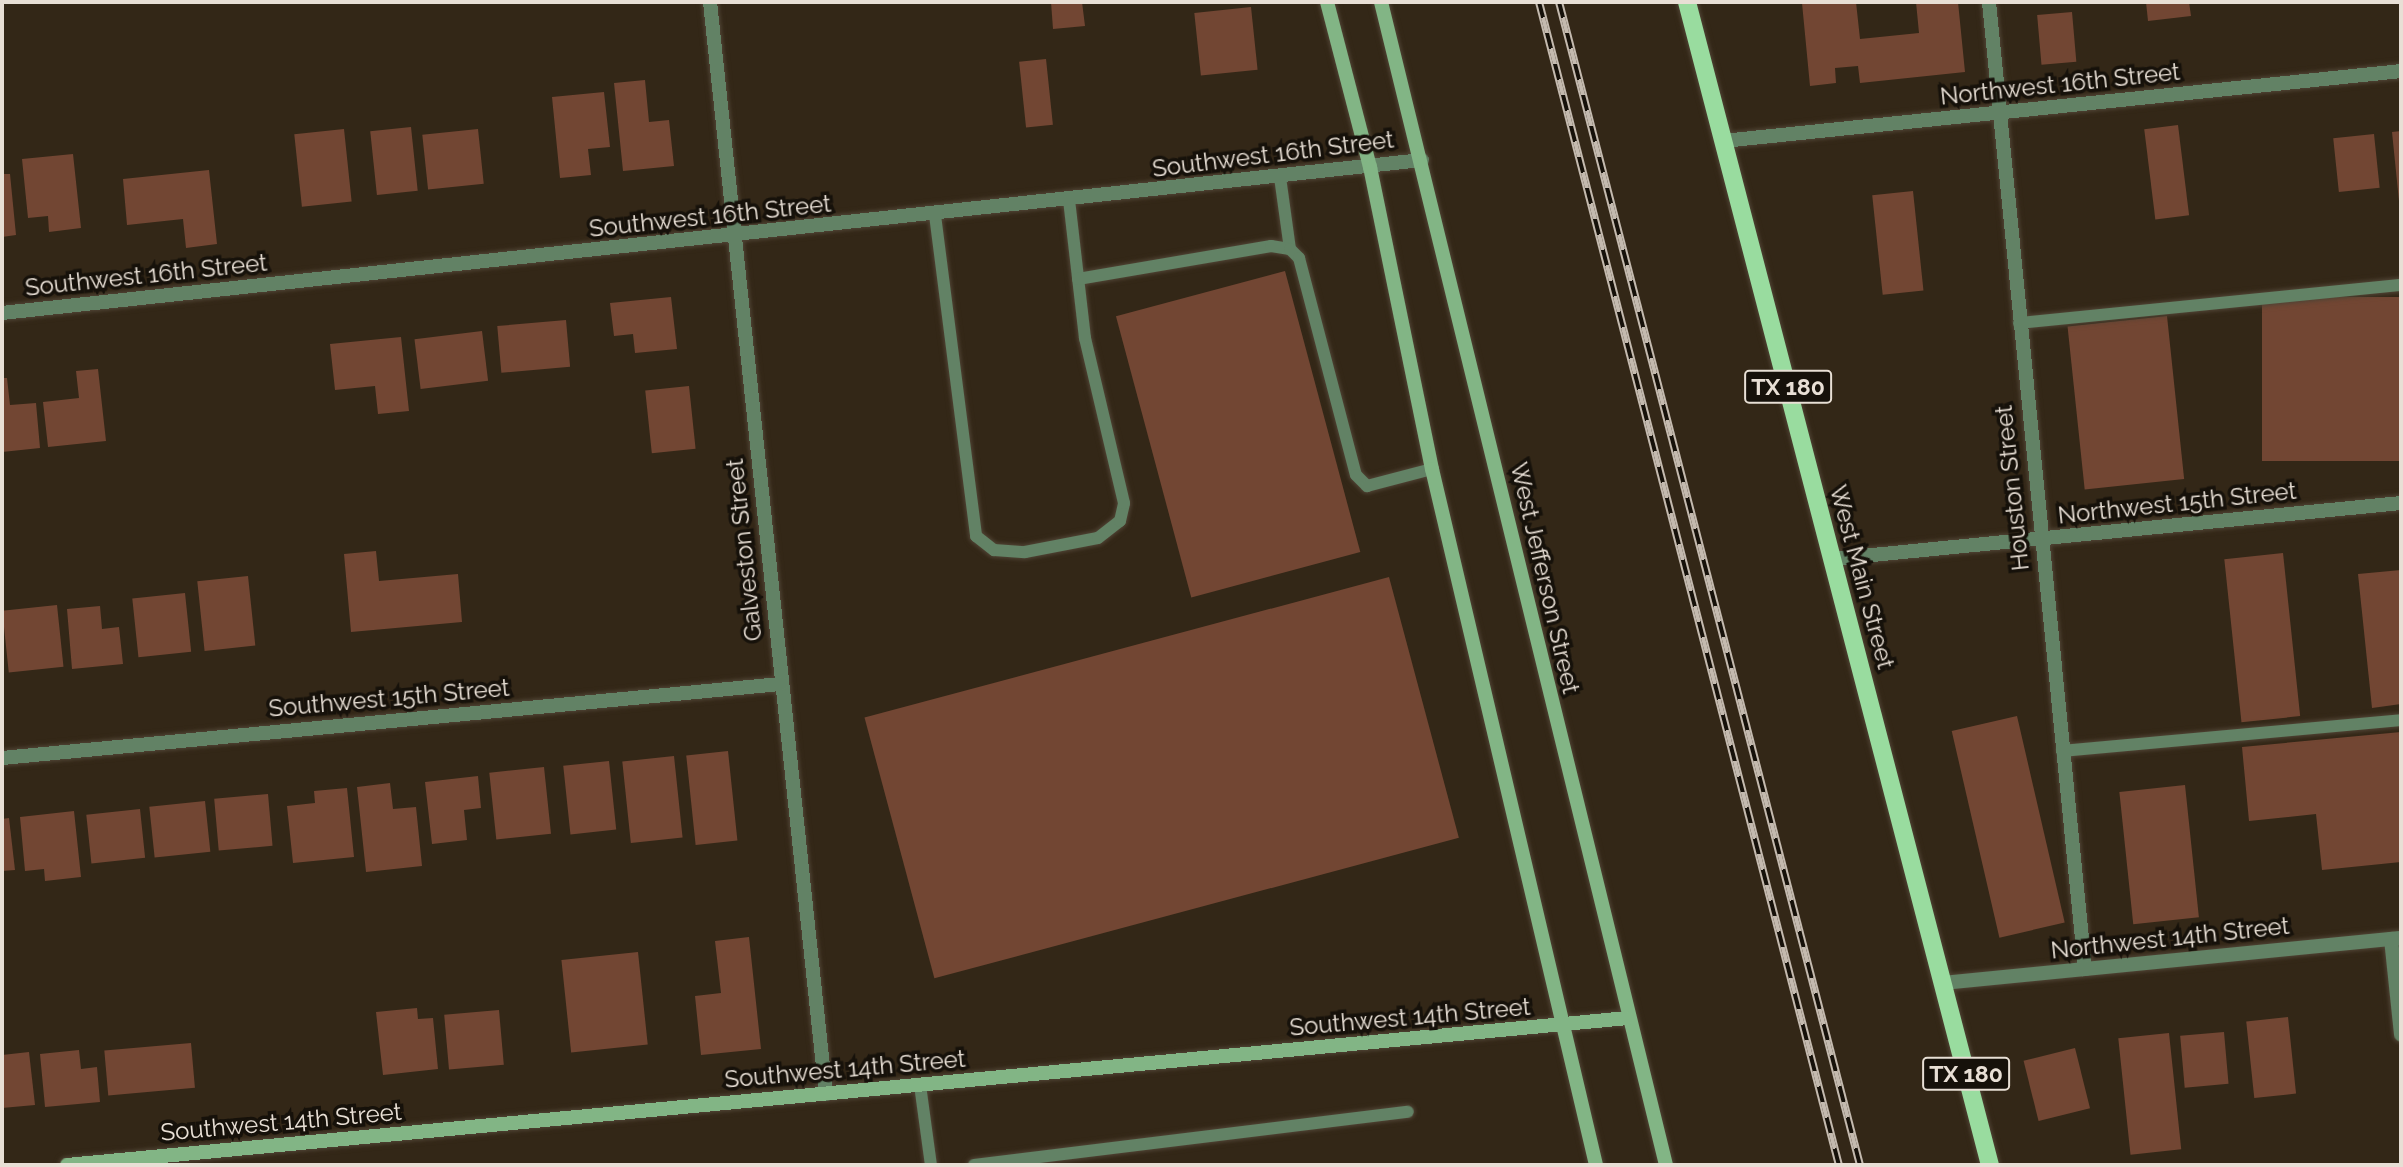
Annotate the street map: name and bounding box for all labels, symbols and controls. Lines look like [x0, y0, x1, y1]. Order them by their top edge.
street label: Northwest 16th Street [1939, 57, 2181, 111]
street label: Southwest 16th Street [1151, 125, 1395, 183]
street label: Southwest 16th Street [588, 189, 832, 243]
street label: Southwest 16th Street [24, 248, 268, 302]
road number: TX 180 [1742, 368, 1834, 406]
street label: Houston Street [1989, 404, 2035, 572]
street label: Galveston Street [720, 457, 768, 643]
street label: West Jefferson Street [1504, 459, 1586, 697]
street label: Northwest 15th Street [2056, 476, 2298, 530]
street label: West Main Street [1824, 482, 1900, 672]
street label: Southwest 15th Street [267, 673, 511, 723]
street label: Northwest 14th Street [2049, 911, 2291, 965]
street label: Southwest 14th Street [1288, 992, 1532, 1042]
street label: Southwest 14th Street [723, 1044, 967, 1094]
road number: TX 180 [1920, 1054, 2011, 1093]
street label: Southwest 14th Street [159, 1097, 403, 1147]

